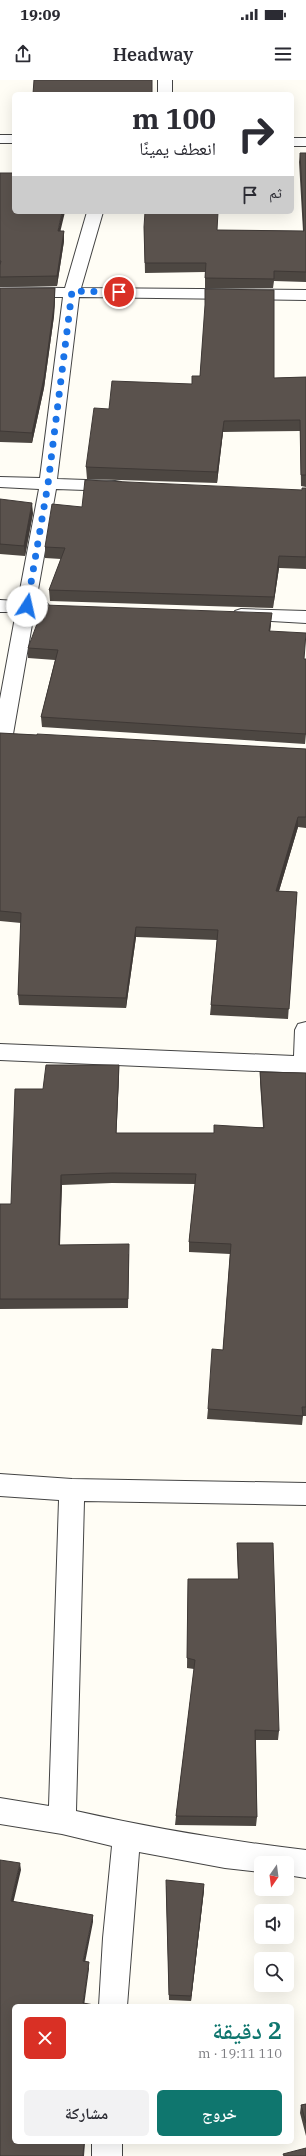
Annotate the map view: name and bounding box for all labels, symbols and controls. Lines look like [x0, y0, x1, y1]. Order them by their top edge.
text: 19:09 [20, 5, 61, 24]
icon: share [12, 43, 34, 65]
text: Headway [113, 43, 193, 66]
icon: menu [272, 43, 294, 65]
text: 100 m [132, 100, 216, 137]
icon: right [230, 108, 282, 160]
text: انعطف يمينًا [139, 137, 216, 160]
text: ثم [269, 183, 282, 202]
icon: arrive [239, 184, 261, 206]
pin [102, 275, 136, 309]
icon: arrive [108, 281, 130, 303]
position arrow [6, 585, 48, 627]
north arrow [254, 1856, 294, 1896]
map controls [254, 1856, 294, 1992]
button: sound [254, 1904, 294, 1944]
button: search [254, 1952, 294, 1992]
text: 2 دقيقة [212, 2014, 282, 2046]
button: close [24, 2017, 66, 2059]
text: 110 m · 19:11 [198, 2045, 282, 2062]
button: مشاركة [24, 2090, 149, 2136]
button: خروج [157, 2090, 282, 2136]

